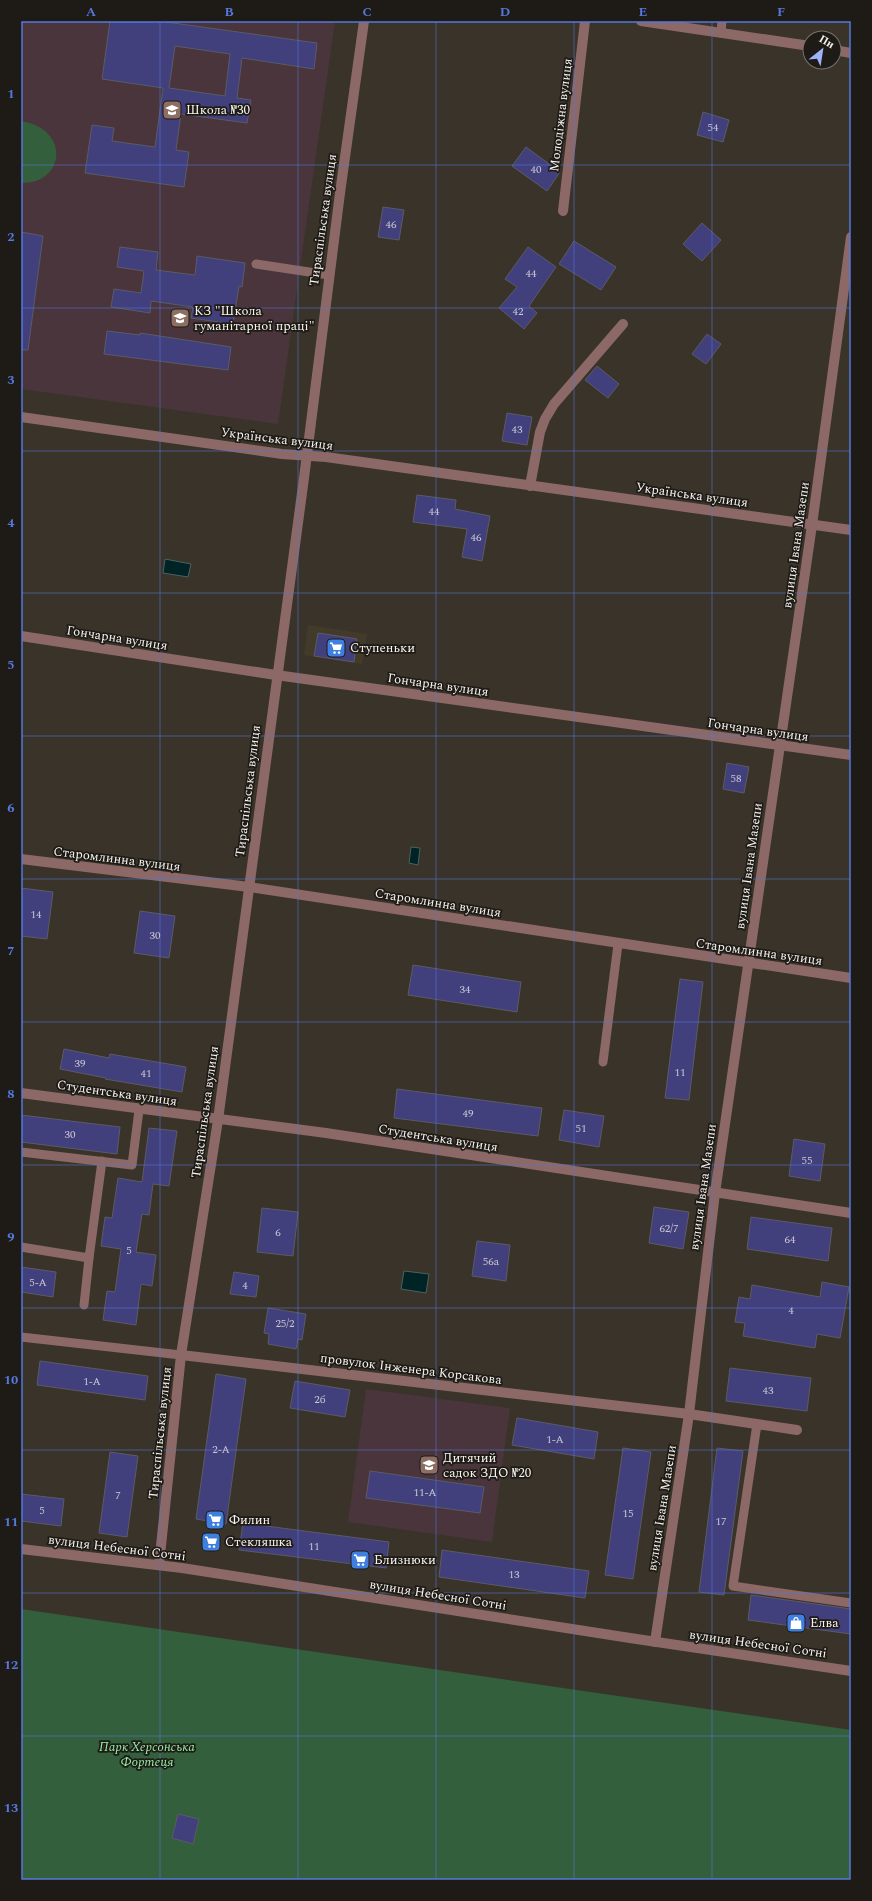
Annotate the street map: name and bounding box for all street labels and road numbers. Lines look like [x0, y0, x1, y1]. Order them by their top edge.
street label: Молодіжна вулиця [544, 57, 578, 173]
street label: Тираспільська вулиця [304, 153, 342, 287]
street label: Українська вулиця [220, 422, 334, 456]
street label: Українська вулиця [635, 477, 749, 513]
street label: вулиця Івана Мазепи [777, 480, 815, 609]
street label: Гончарна вулиця [65, 620, 169, 656]
street label: Гончарна вулиця [386, 668, 490, 702]
street label: Гончарна вулиця [706, 713, 810, 747]
street label: Тираспільська вулиця [230, 724, 266, 858]
street label: вулиця Івана Мазепи [730, 801, 768, 930]
street label: Старомлинна вулиця [52, 841, 182, 877]
street label: Старомлинна вулиця [373, 883, 503, 923]
street label: Старомлинна вулиця [694, 933, 824, 971]
street label: Тираспільська вулиця [186, 1045, 224, 1179]
street label: Студентська вулиця [56, 1075, 178, 1111]
street label: Студентська вулиця [377, 1119, 499, 1157]
street label: вулиця Івана Мазепи [684, 1122, 722, 1251]
street label: провулок Інженера Корсакова [319, 1348, 504, 1390]
street label: Тираспільська вулиця [143, 1366, 177, 1500]
street label: вулиця Івана Мазепи [642, 1443, 682, 1572]
street label: вулиця Небесної Сотні [47, 1530, 187, 1566]
street label: вулиця Небесної Сотні [368, 1574, 508, 1616]
street label: вулиця Небесної Сотні [688, 1624, 828, 1664]

